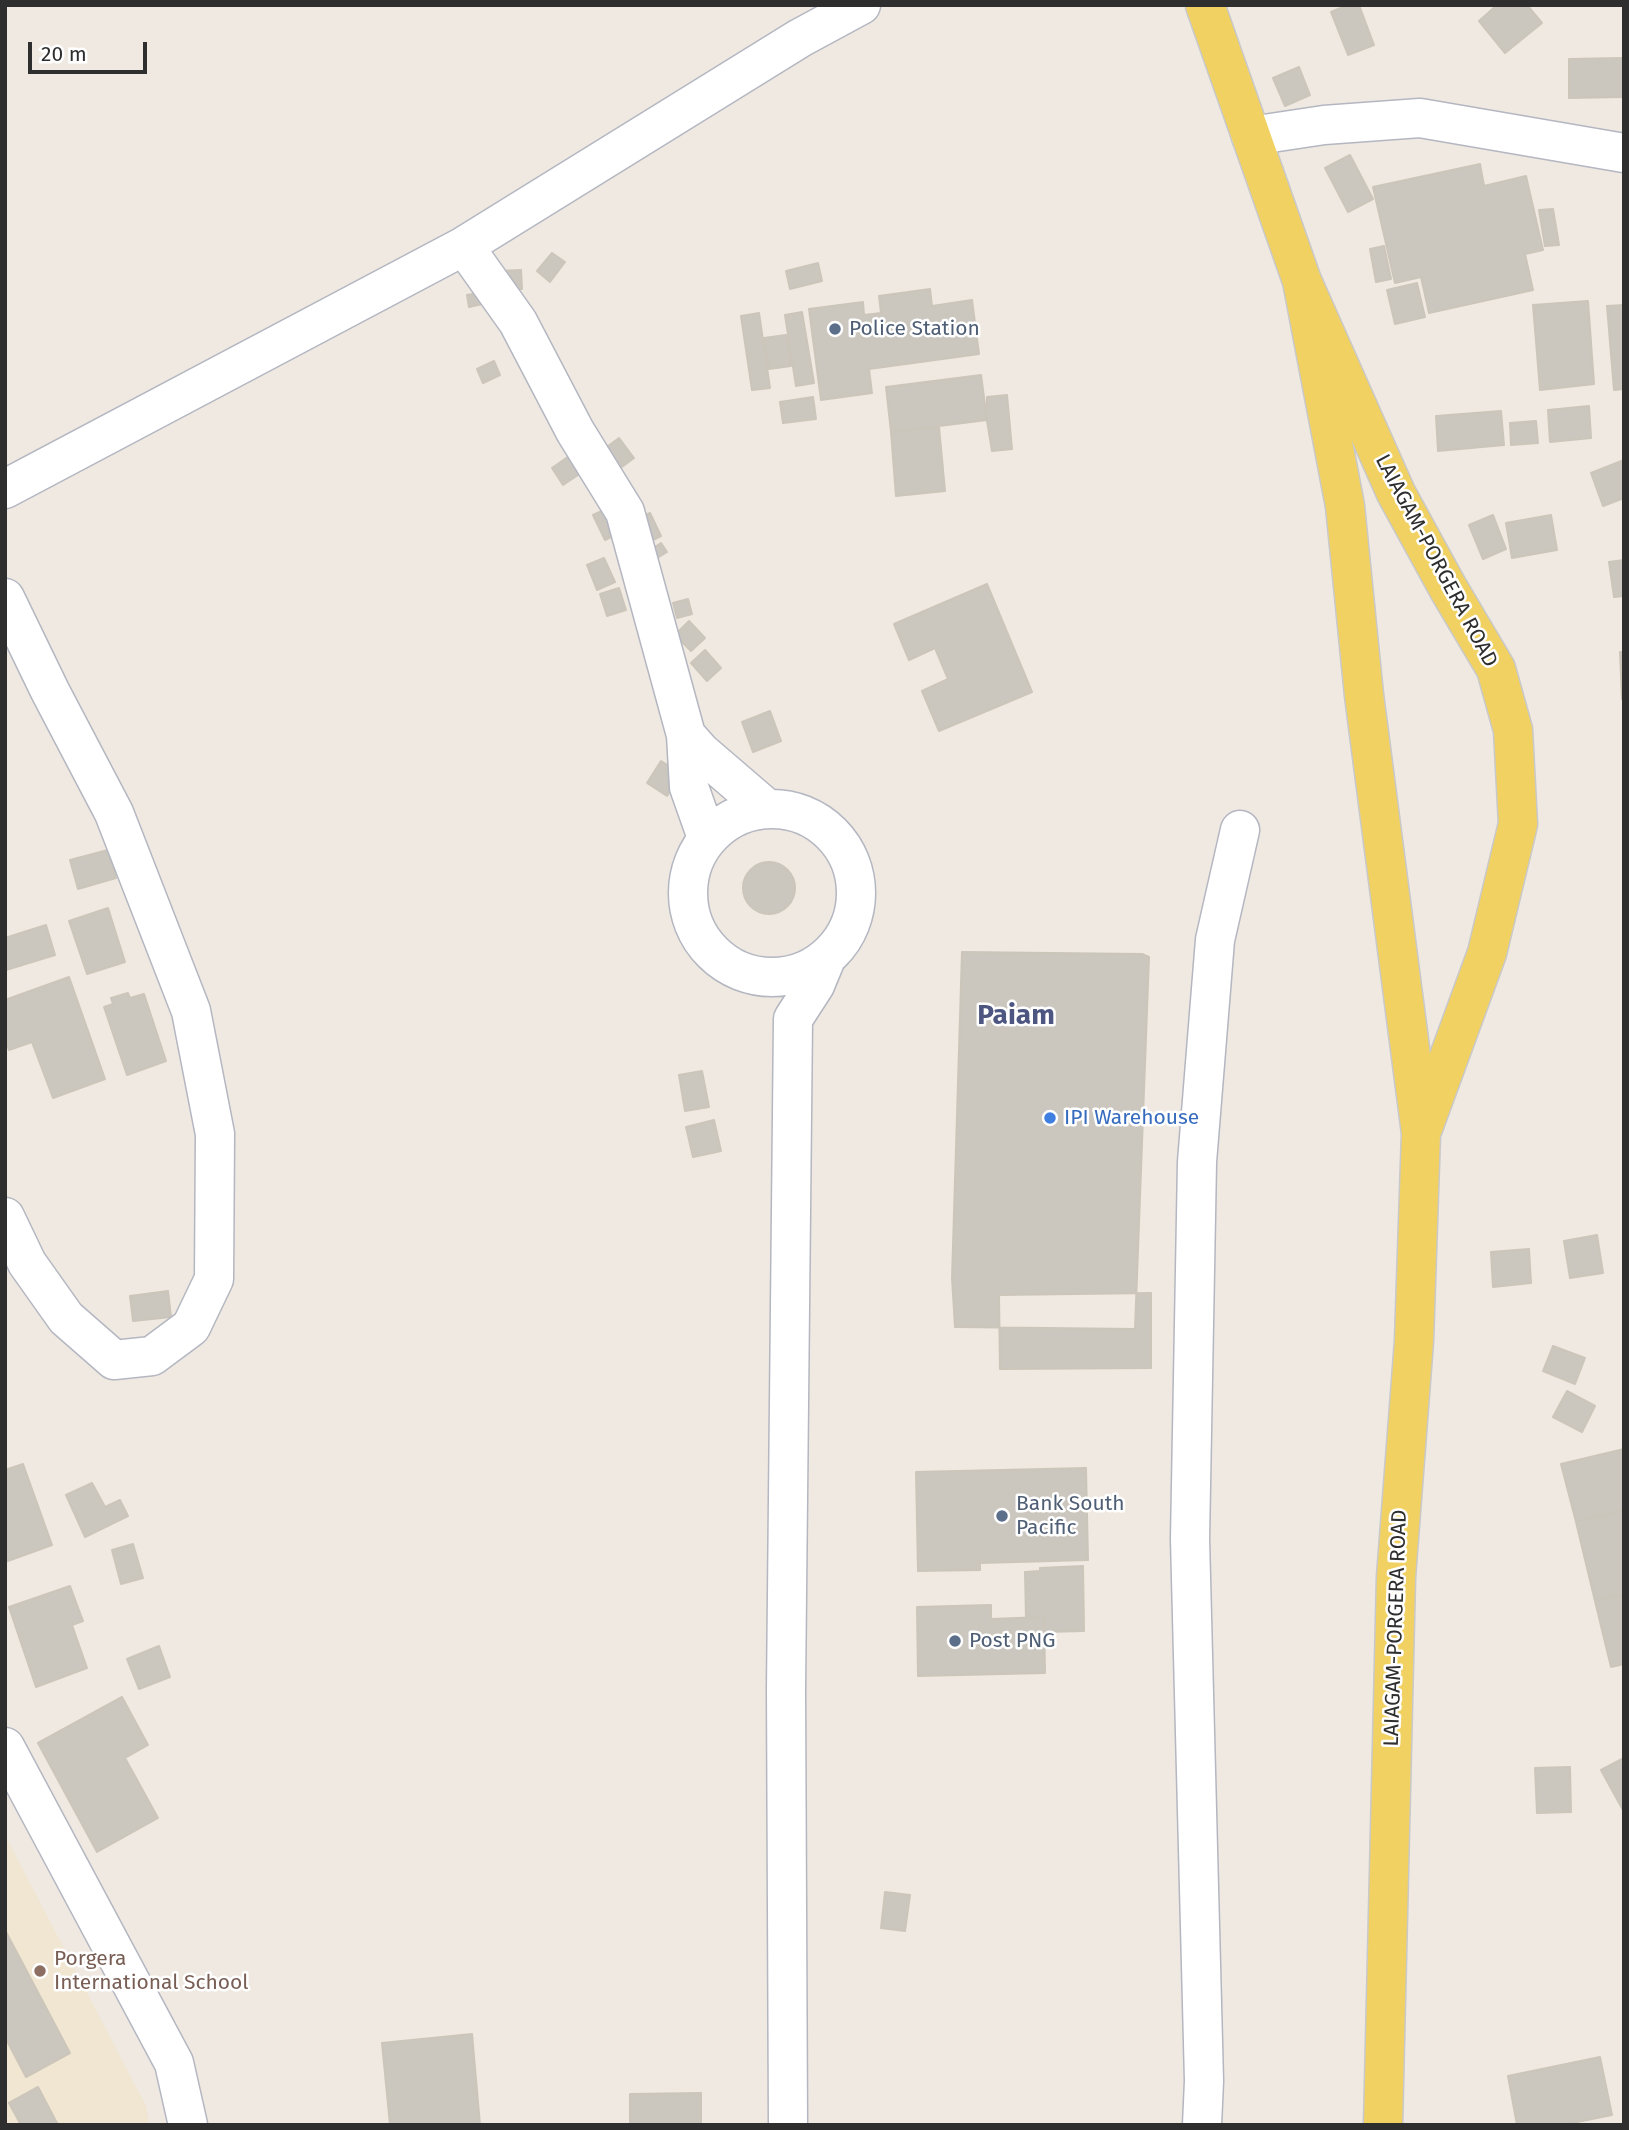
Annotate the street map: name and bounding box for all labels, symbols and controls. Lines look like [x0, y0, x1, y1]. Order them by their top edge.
scale bar [32, 28, 150, 72]
text: 20 m [41, 41, 87, 67]
place label: Police Station [849, 316, 980, 342]
marker: Police Station [827, 321, 843, 337]
street label: LAIAGAM-PORGERA ROAD [1369, 450, 1503, 672]
district label: Paiam [977, 999, 1055, 1033]
place label: IPI Warehouse [1064, 1105, 1199, 1131]
marker: IPI Warehouse [1042, 1110, 1058, 1126]
place label: Bank South Pacific [1016, 1491, 1125, 1541]
marker: Bank South Pacific [994, 1508, 1010, 1524]
street label: LAIAGAM-PORGERA ROAD [1379, 1509, 1413, 1747]
place label: Post PNG [969, 1628, 1056, 1654]
marker: Post PNG [947, 1633, 963, 1649]
place label: Porgera International School [54, 1946, 249, 1996]
marker: Porgera International School [32, 1963, 48, 1979]

